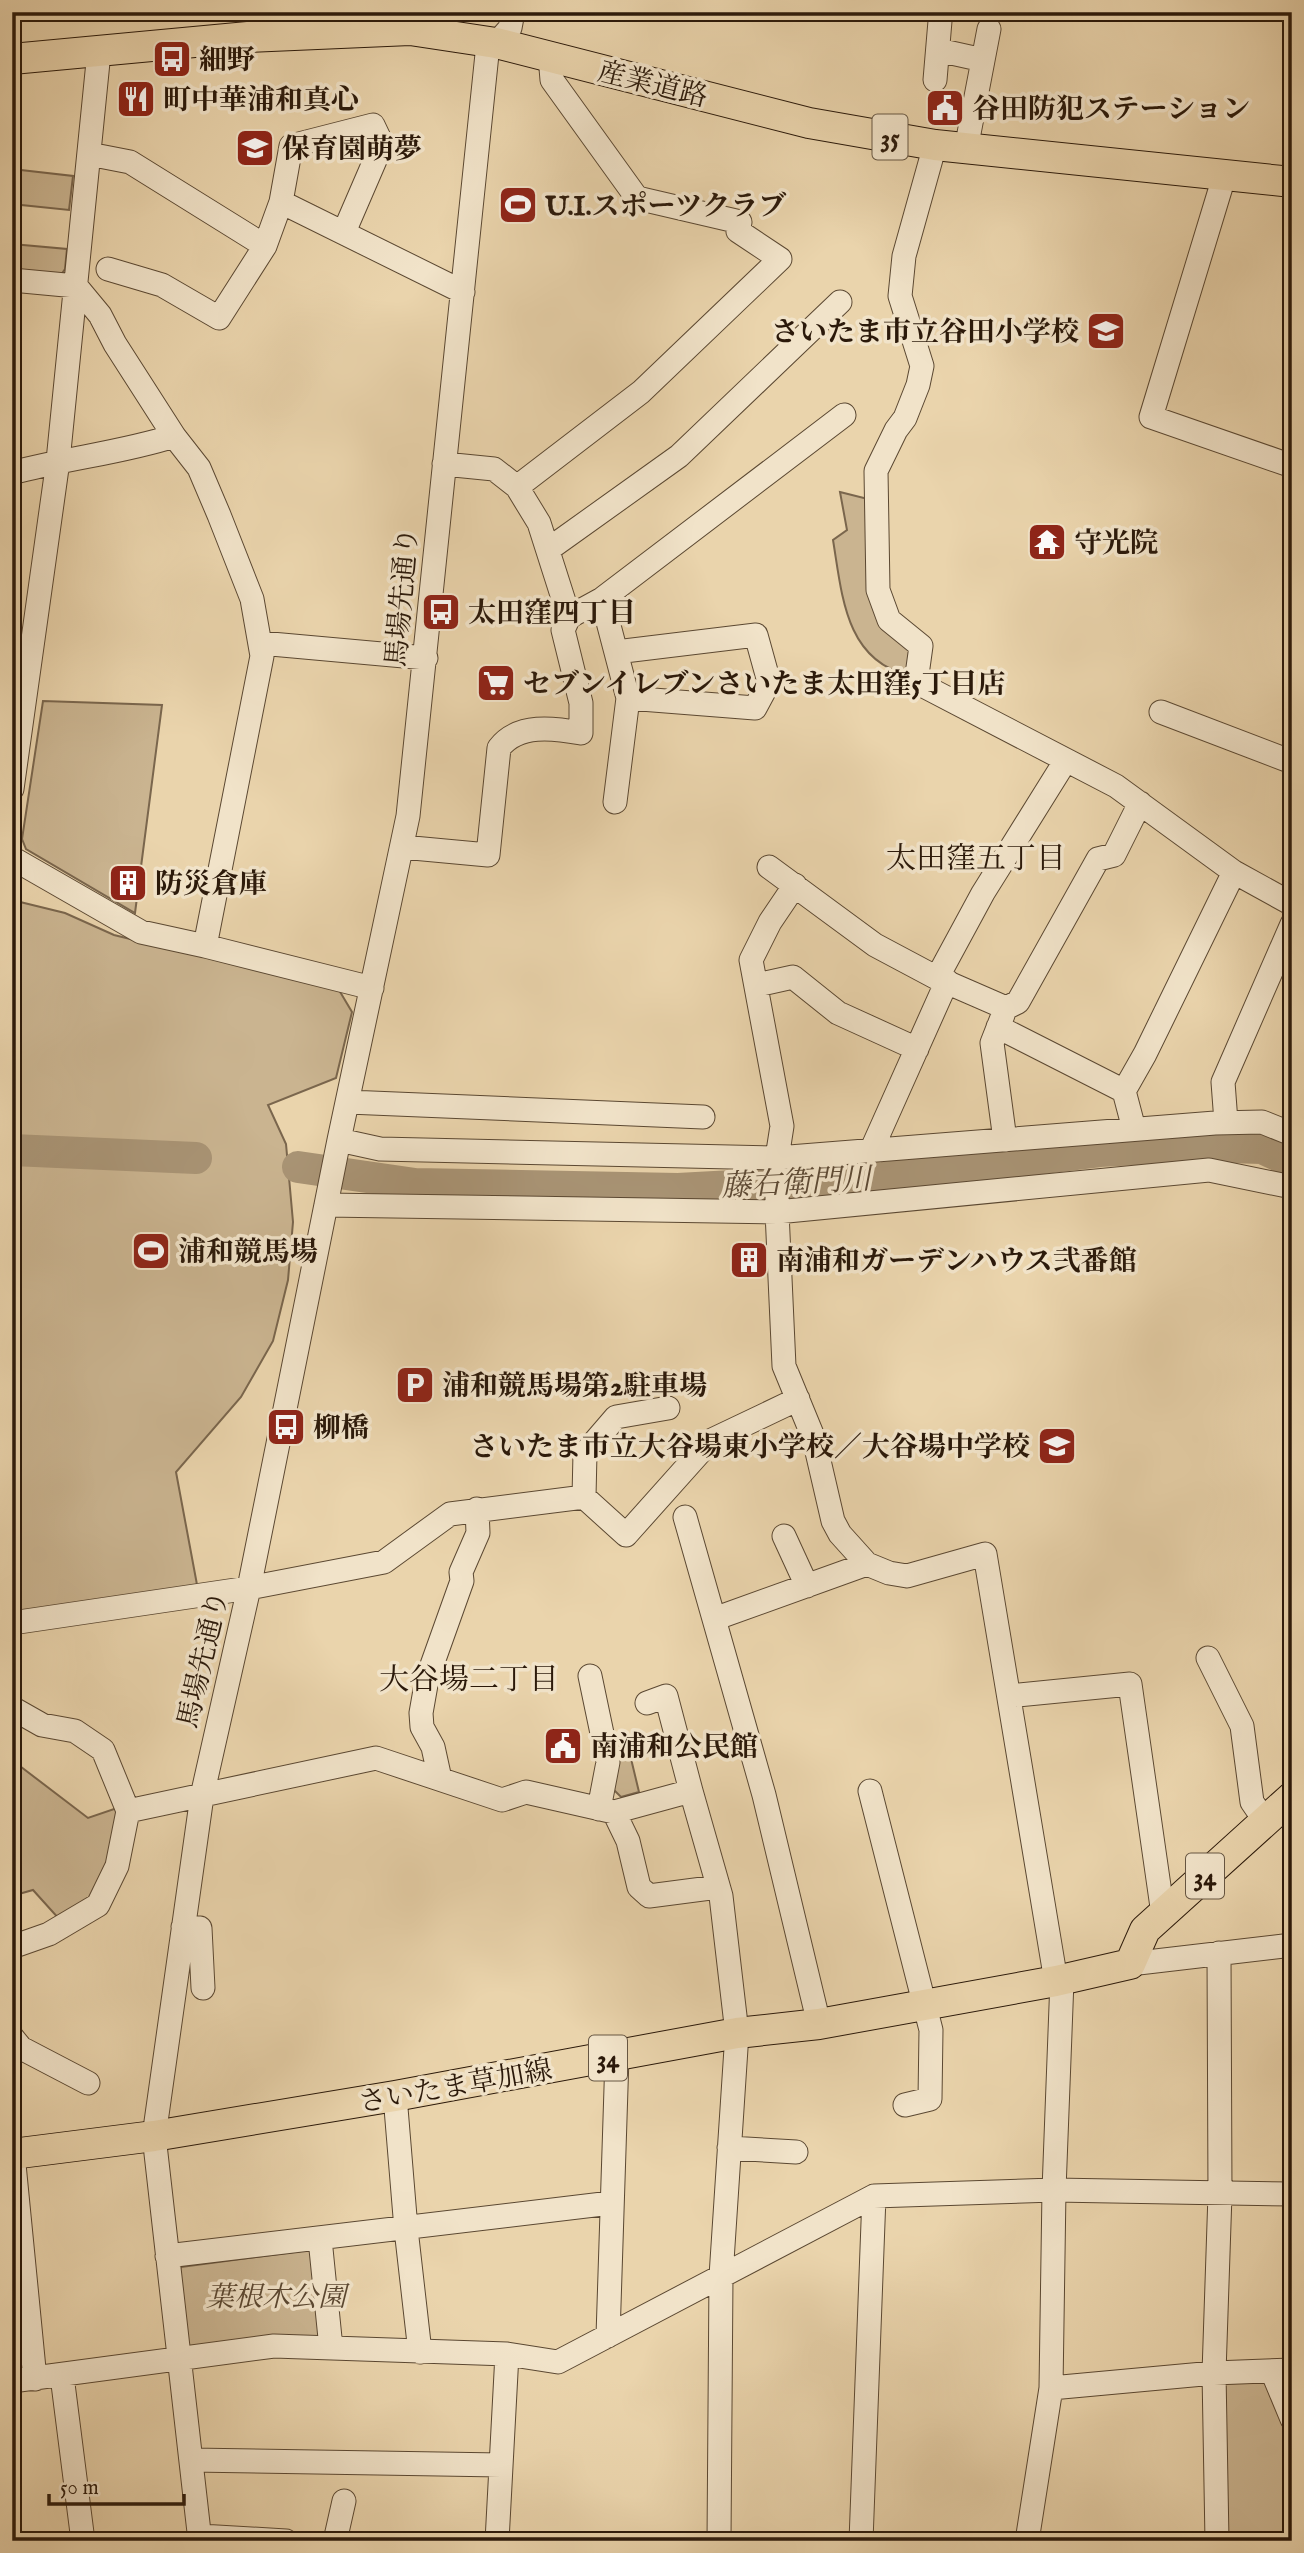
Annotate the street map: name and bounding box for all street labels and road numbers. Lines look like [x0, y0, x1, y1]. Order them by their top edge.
street label: 産業道路 [594, 55, 711, 116]
road number: 35 [872, 114, 908, 160]
street label: 馬場先通り [380, 526, 427, 668]
street label: 馬場先通り [172, 1587, 237, 1732]
road number: 34 [1186, 1854, 1224, 1898]
road number: 34 [589, 2036, 627, 2080]
street label: さいたま草加線 [356, 2053, 555, 2122]

